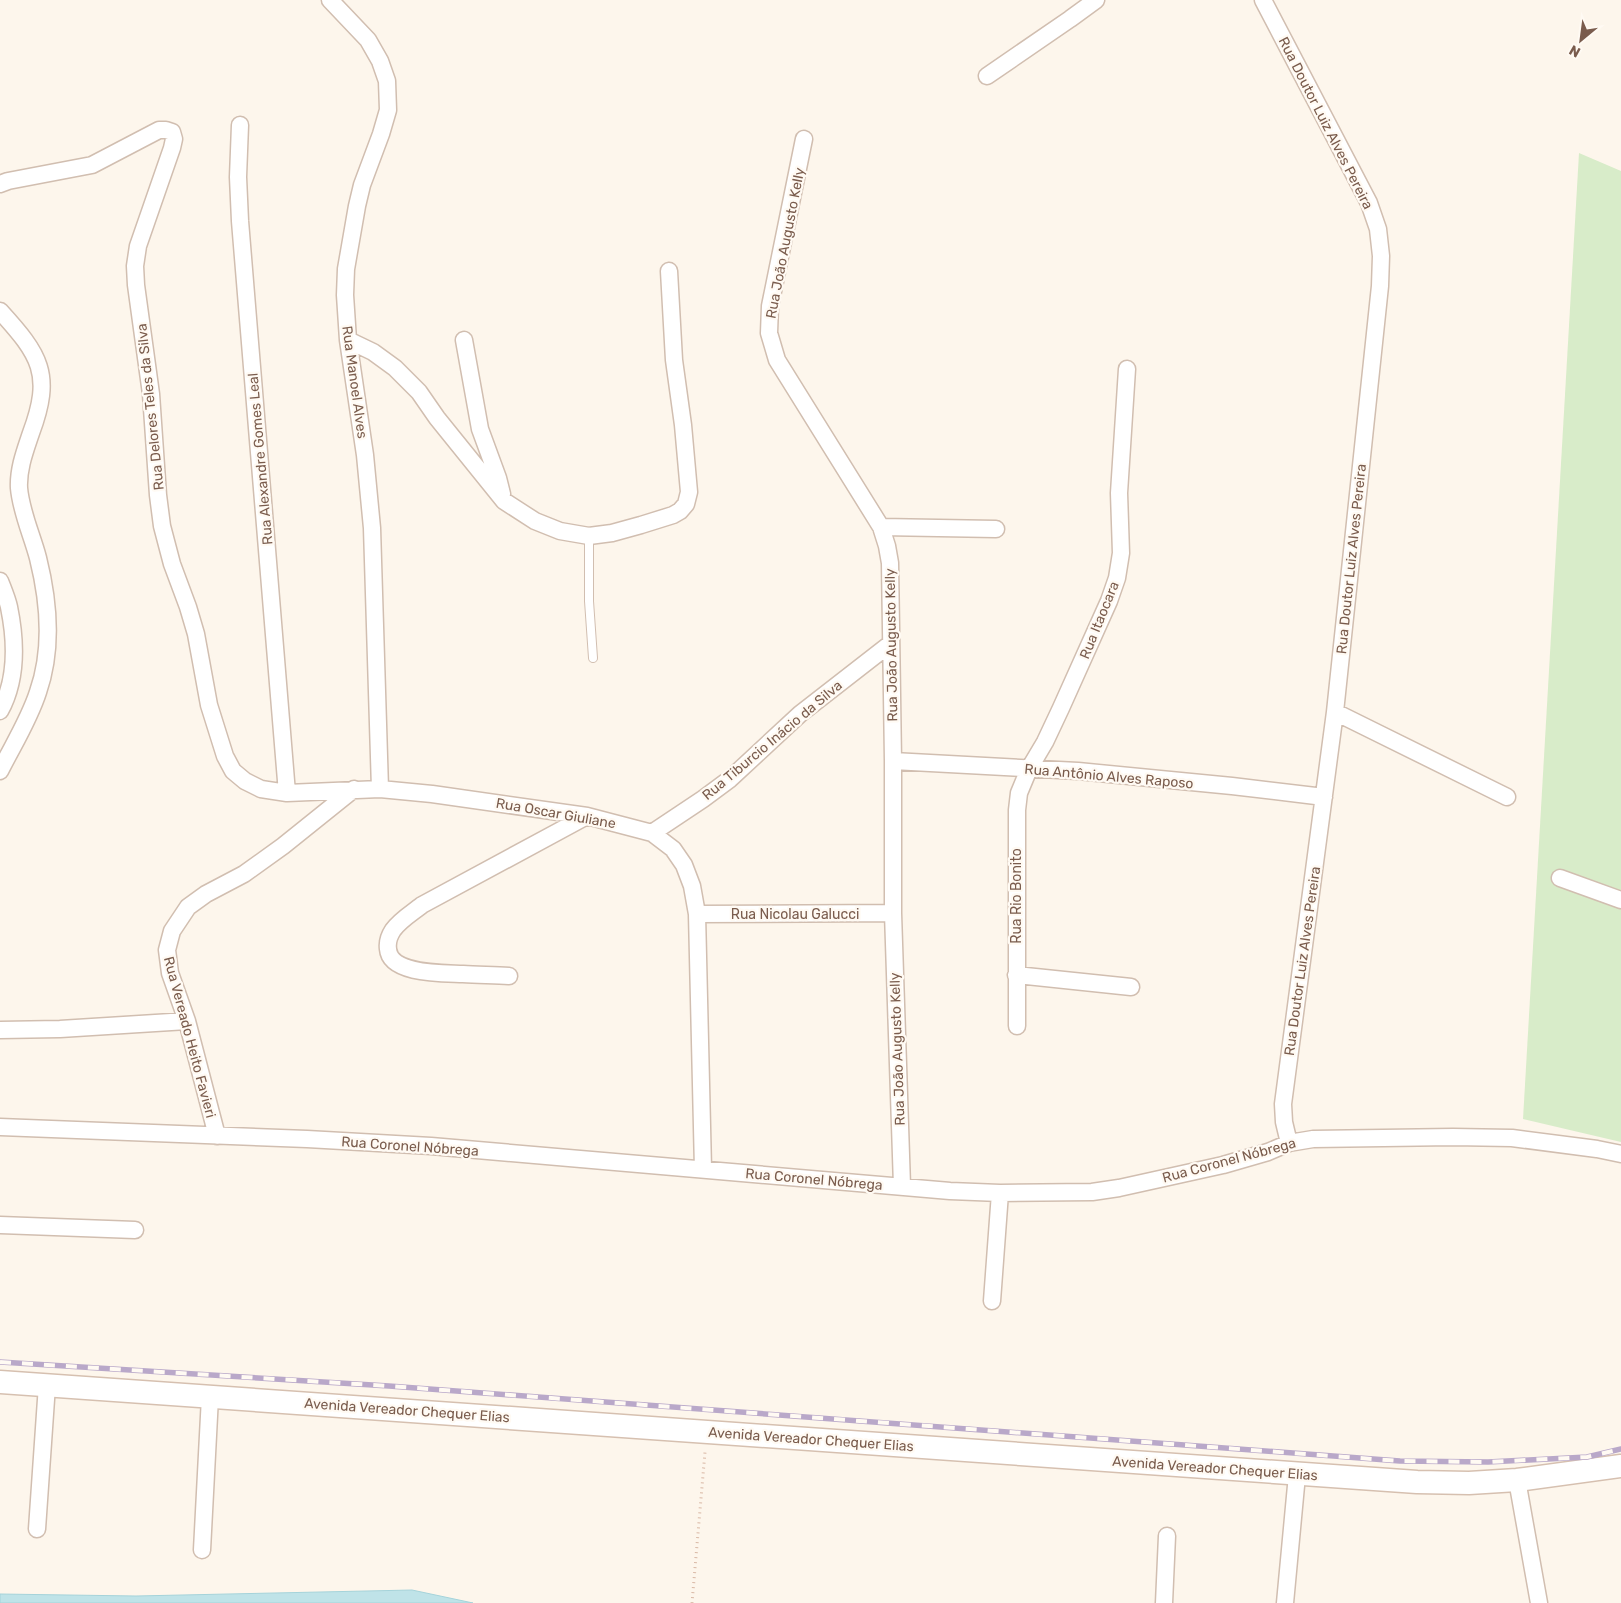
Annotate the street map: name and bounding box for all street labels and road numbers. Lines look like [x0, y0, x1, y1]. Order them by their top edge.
street label: Rua Doutor Luiz Alves Pereira [1275, 34, 1377, 212]
street label: Rua João Augusto Kelly [763, 166, 809, 320]
street label: Rua Delores Teles da Silva [133, 323, 168, 491]
street label: Rua Manoel Alves [338, 325, 371, 440]
street label: Rua Alexandre Gomes Leal [245, 372, 276, 546]
street label: Rua Doutor Luiz Alves Pereira [1333, 463, 1370, 655]
street label: Rua João Augusto Kelly [882, 568, 901, 722]
street label: Rua Itaocara [1076, 579, 1123, 661]
street label: Rua Tiburcio Inácio da Silva [699, 677, 846, 804]
street label: Rua Antônio Alves Raposo [1024, 761, 1194, 792]
street label: Rua Oscar Giuliane [495, 795, 617, 832]
street label: Rua Rio Bonito [1008, 848, 1025, 944]
street label: Rua Doutor Luiz Alves Pereira [1281, 865, 1324, 1057]
street label: Rua Nicolau Galucci [731, 906, 859, 923]
street label: Rua Vereado Heito Favieri [160, 955, 219, 1120]
street label: Rua João Augusto Kelly [886, 972, 909, 1126]
street label: Rua Coronel Nóbrega [341, 1133, 479, 1160]
street label: Rua Coronel Nóbrega [1160, 1134, 1298, 1187]
street label: Rua Coronel Nóbrega [745, 1165, 883, 1194]
street label: Avenida Vereador Chequer Elias [304, 1395, 510, 1426]
street label: Avenida Vereador Chequer Elias [708, 1424, 914, 1455]
street label: Avenida Vereador Chequer Elias [1112, 1453, 1318, 1484]

